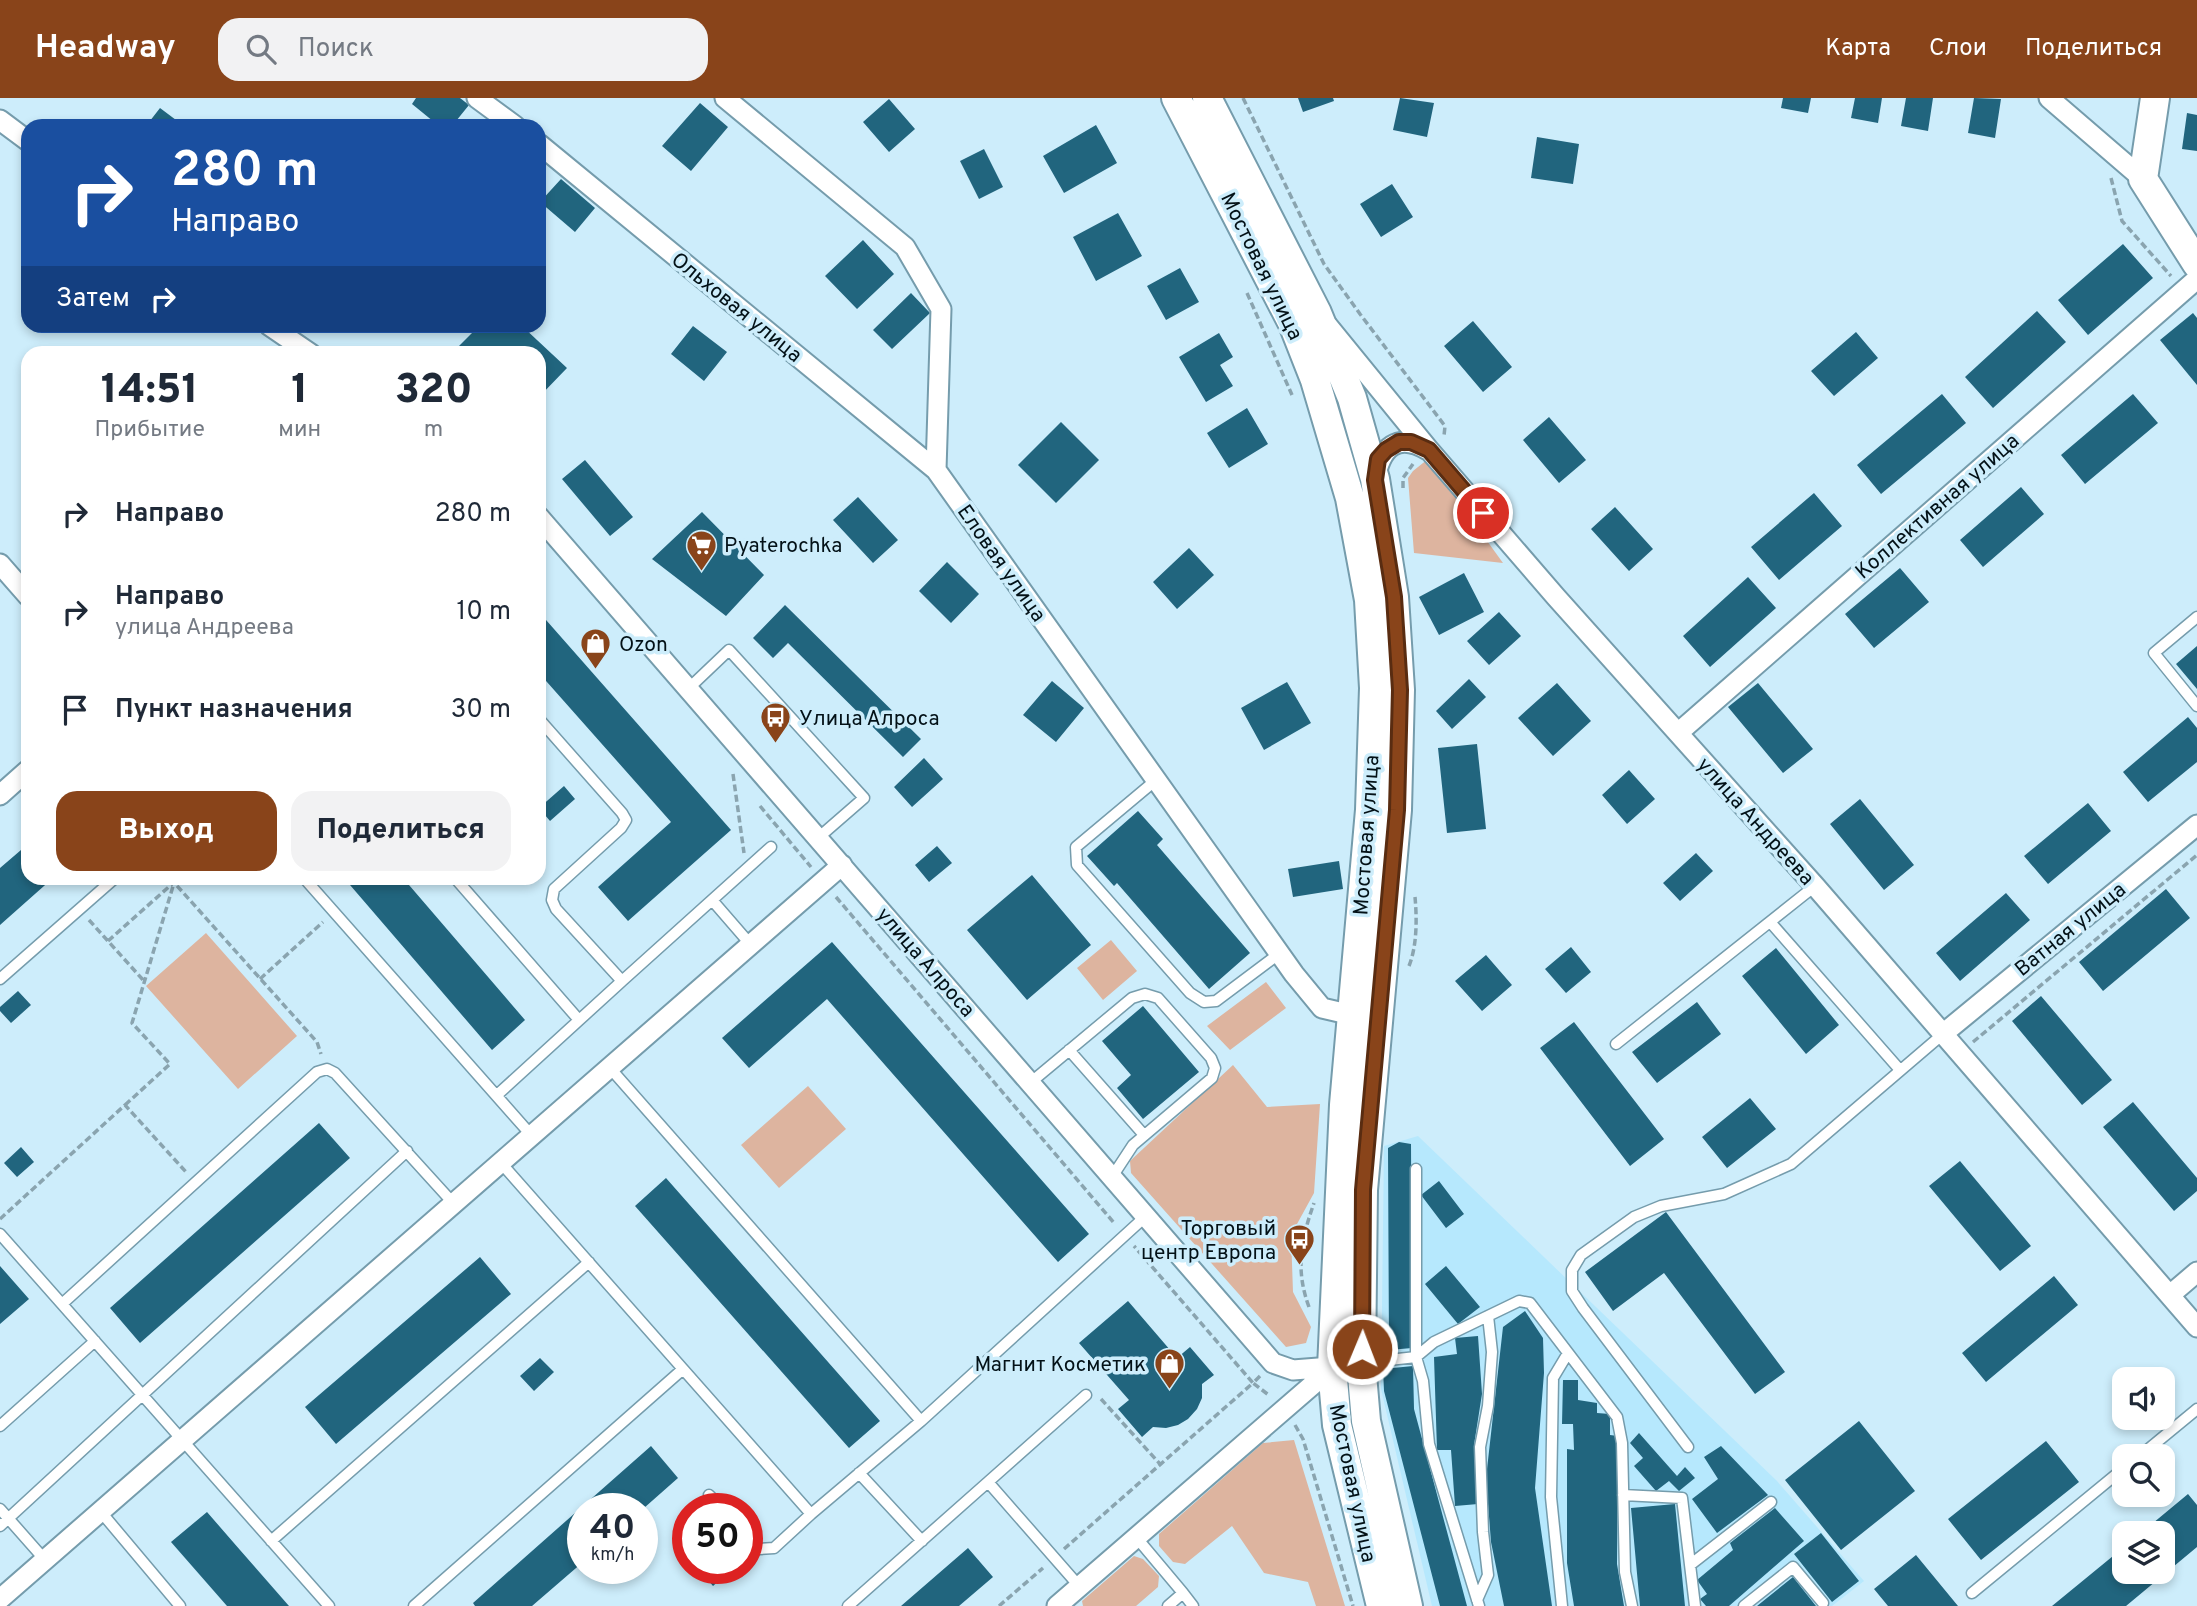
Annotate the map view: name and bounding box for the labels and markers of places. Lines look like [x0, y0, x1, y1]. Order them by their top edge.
pin [1453, 483, 1513, 543]
supermarket icon: Pyaterochka [684, 528, 718, 572]
place label: Pyaterochka [724, 533, 842, 560]
shop icon: Ozon [579, 627, 613, 671]
place label: Ozon [619, 632, 668, 659]
bus stop icon: Улица Алроса [759, 701, 793, 745]
place label: Улица Алроса [799, 706, 939, 733]
place label: Торговый центр Европа [1141, 1216, 1276, 1267]
bus stop icon: Торговый центр Европа [1282, 1223, 1316, 1267]
shop icon: Магнит Косметик [1152, 1347, 1186, 1391]
place label: Магнит Косметик [975, 1352, 1146, 1379]

